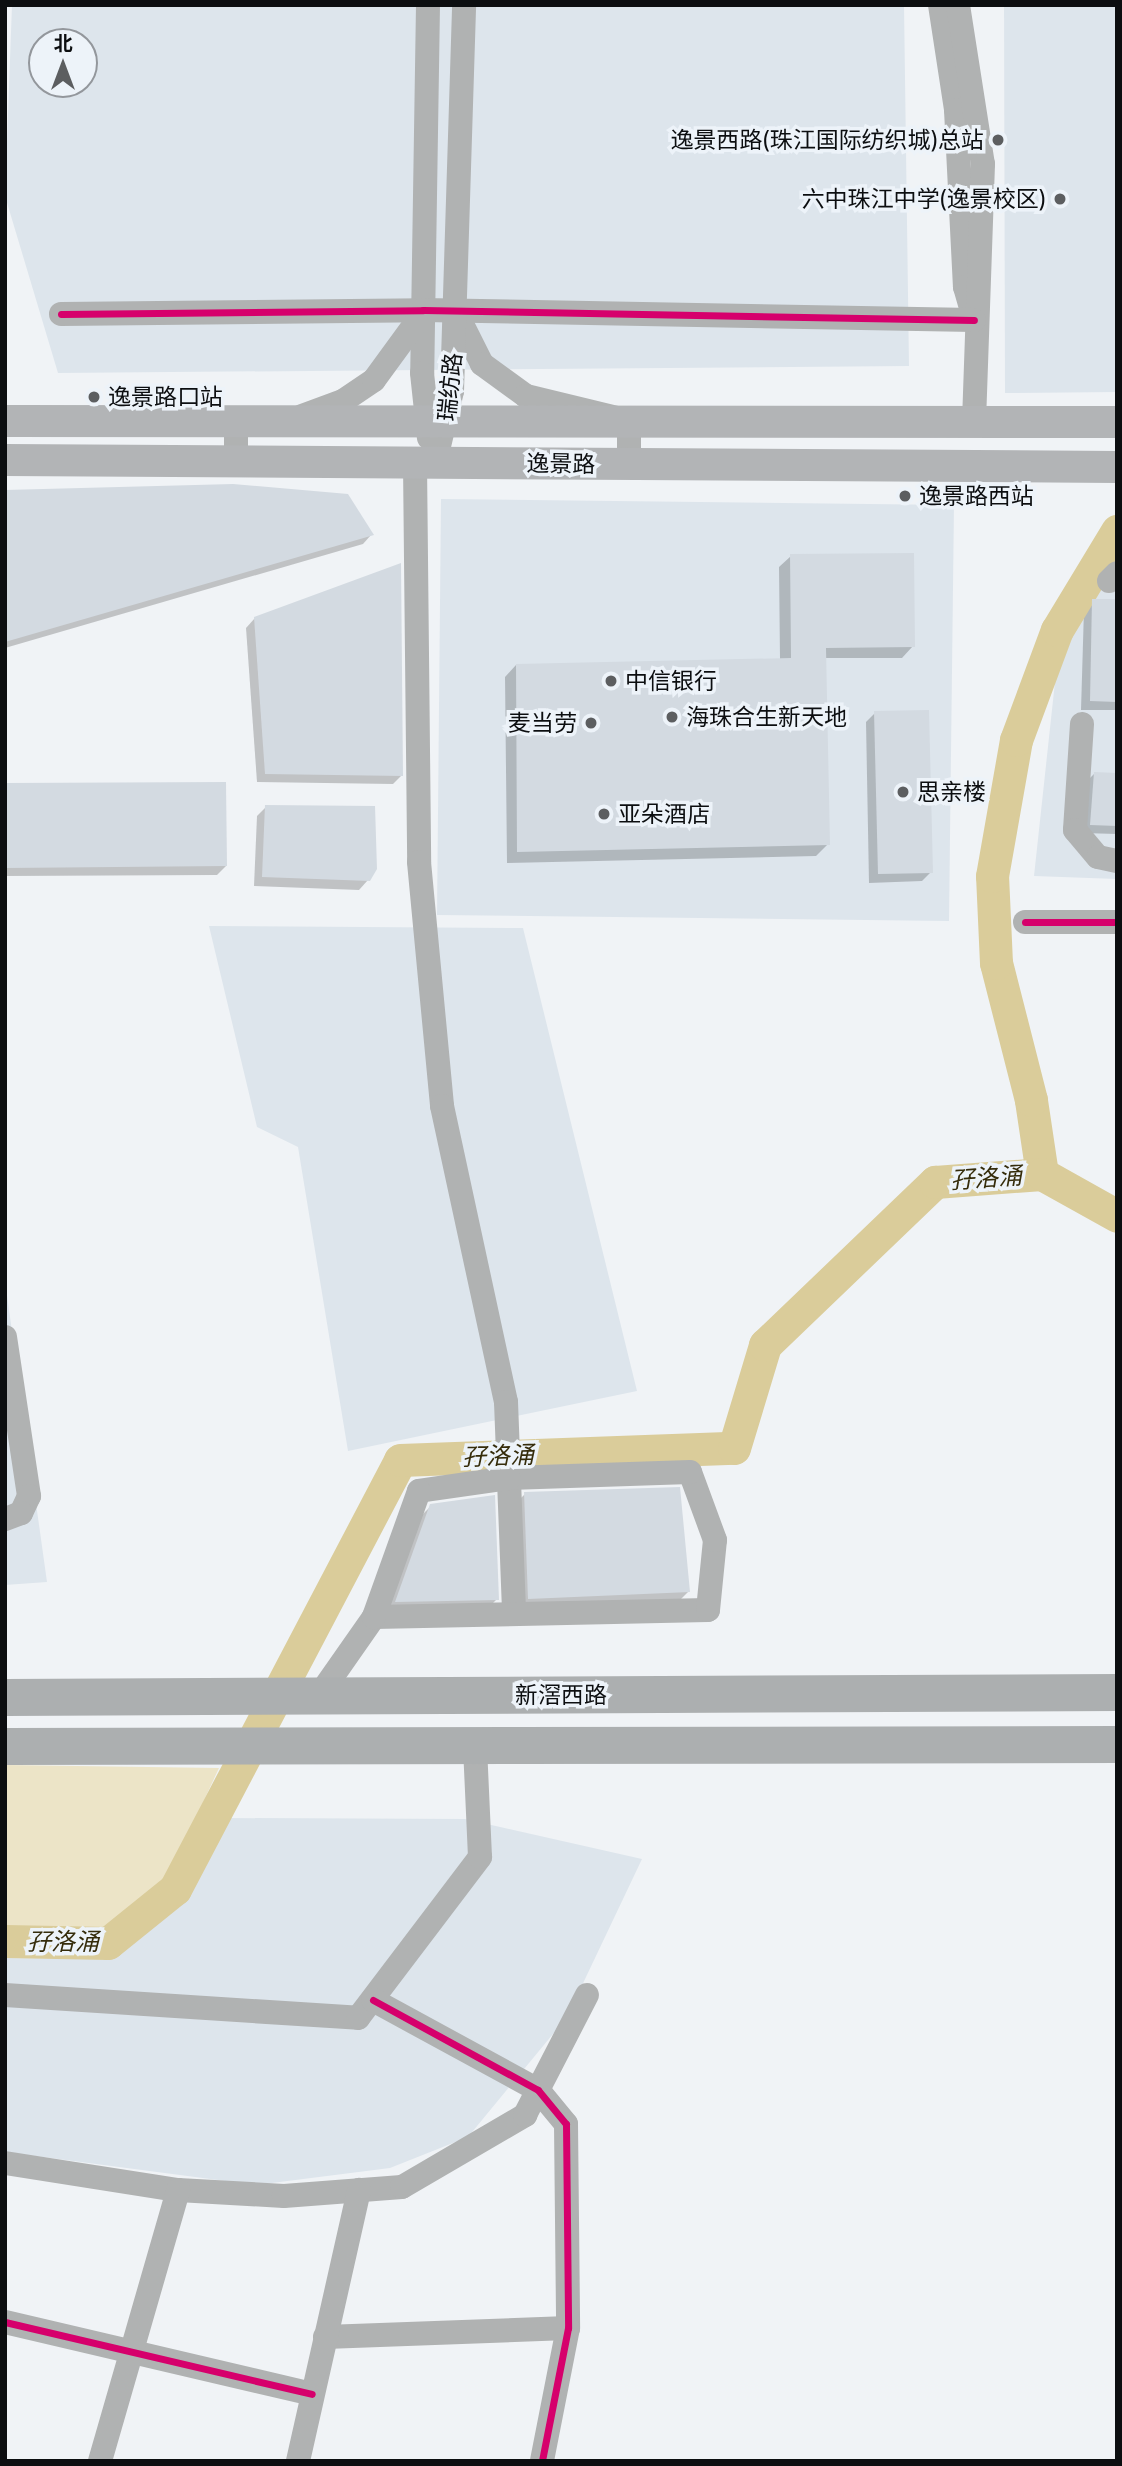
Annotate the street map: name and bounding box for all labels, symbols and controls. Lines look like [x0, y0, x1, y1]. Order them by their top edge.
north arrow [28, 28, 98, 98]
text: 北 [53, 32, 73, 55]
place label: 逸景西路(珠江国际纺织城)总站 [671, 126, 984, 154]
marker: 逸景西路(珠江国际纺织城)总站 [990, 132, 1006, 148]
place label: 六中珠江中学(逸景校区) [802, 185, 1046, 213]
marker: 六中珠江中学(逸景校区) [1052, 191, 1068, 207]
street label: 瑞纺路 [433, 351, 467, 423]
place label: 逸景路口站 [108, 383, 223, 411]
marker: 逸景路口站 [86, 389, 102, 405]
street label: 逸景路 [526, 450, 596, 478]
place label: 逸景路西站 [919, 482, 1034, 510]
marker: 逸景路西站 [897, 488, 913, 504]
place label: 中信银行 [625, 667, 717, 695]
marker: 中信银行 [603, 673, 619, 689]
place label: 海珠合生新天地 [686, 703, 847, 731]
place label: 麦当劳 [508, 709, 577, 737]
marker: 海珠合生新天地 [664, 709, 680, 725]
marker: 麦当劳 [583, 715, 599, 731]
place label: 思亲楼 [917, 778, 986, 806]
marker: 思亲楼 [895, 784, 911, 800]
place label: 亚朵酒店 [618, 800, 710, 828]
marker: 亚朵酒店 [596, 806, 612, 822]
water label: 孖洛涌 [949, 1161, 1023, 1195]
water label: 孖洛涌 [462, 1440, 534, 1472]
street label: 新滘西路 [515, 1681, 607, 1709]
water label: 孖洛涌 [27, 1928, 99, 1956]

